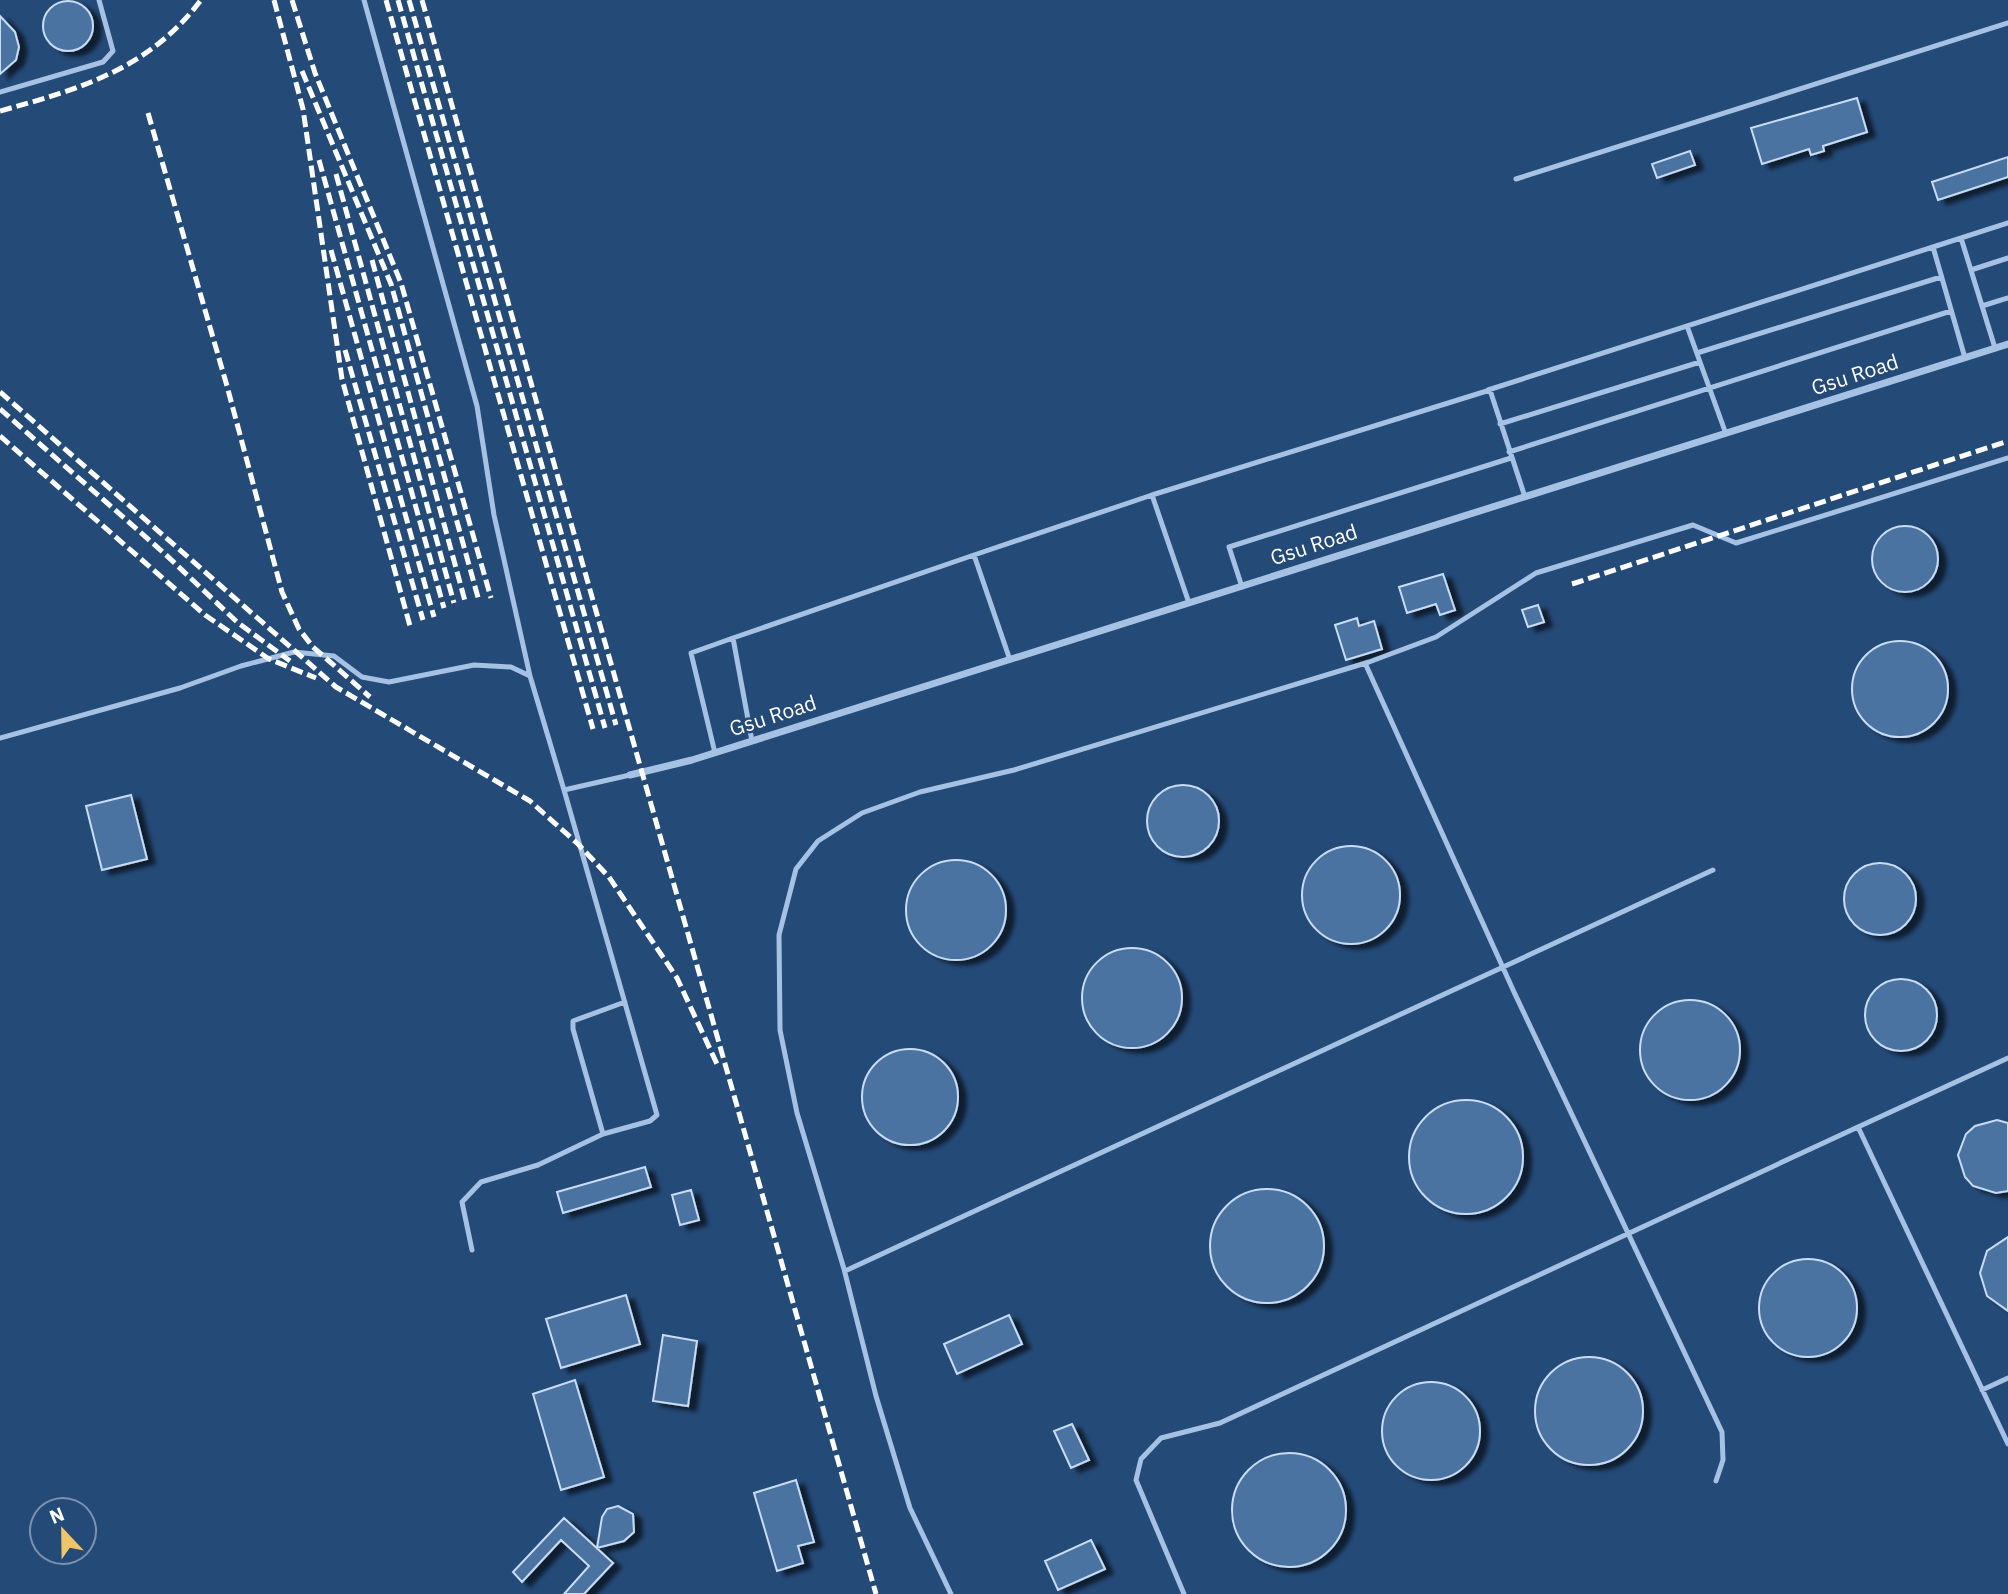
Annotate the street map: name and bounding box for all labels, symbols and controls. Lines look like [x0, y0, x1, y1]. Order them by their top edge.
street label: Gsu Road [1808, 347, 1902, 401]
street label: Gsu Road [1267, 517, 1361, 571]
street label: Gsu Road [726, 688, 820, 742]
north arrow [28, 1496, 98, 1566]
text: N [46, 1502, 68, 1529]

